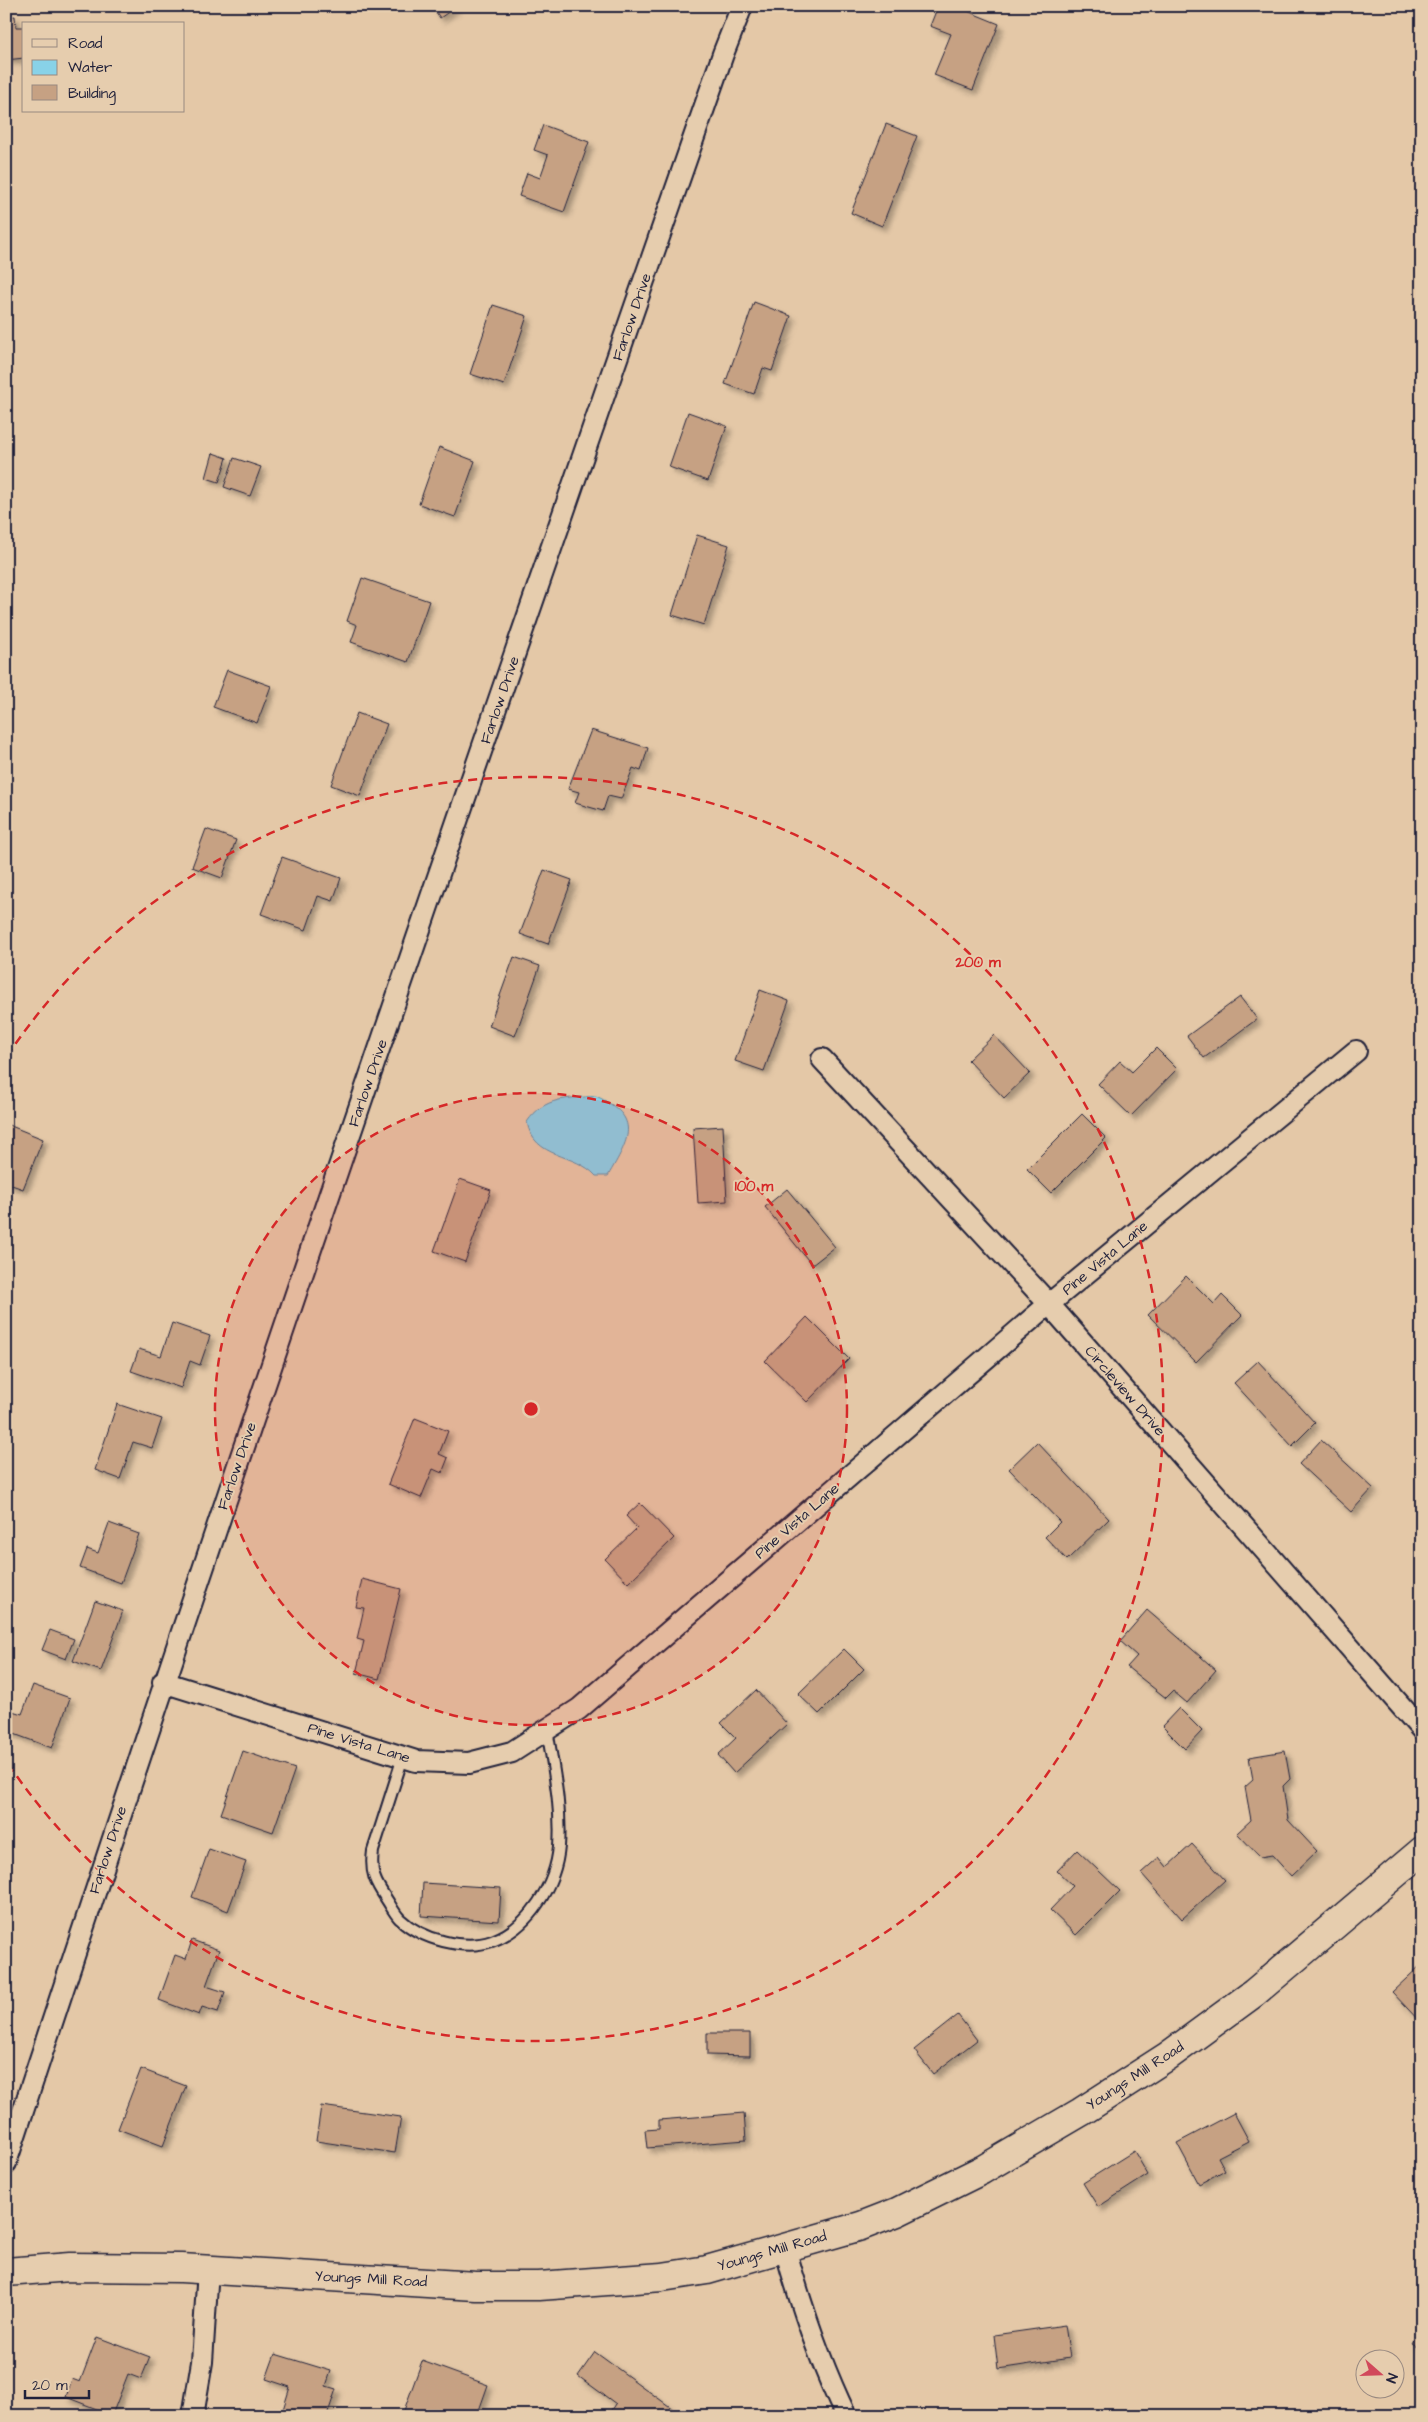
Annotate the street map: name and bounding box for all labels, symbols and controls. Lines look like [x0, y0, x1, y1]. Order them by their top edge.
legend [22, 22, 185, 112]
text: Road [68, 33, 103, 54]
text: Water [68, 57, 112, 78]
text: Building [68, 83, 116, 105]
street label: Farlow Drive [607, 270, 657, 364]
street label: Farlow Drive [475, 653, 525, 747]
text: 200 m [954, 952, 1001, 973]
street label: Farlow Drive [343, 1036, 393, 1130]
text: 100 m [735, 1176, 774, 1197]
street label: Pine Vista Lane [1058, 1216, 1152, 1300]
street label: Circleview Drive [1080, 1341, 1170, 1441]
centre of rings [522, 1400, 540, 1418]
street label: Farlow Drive [212, 1419, 262, 1513]
street label: Pine Vista Lane [750, 1478, 844, 1564]
street label: Pine Vista Lane [305, 1717, 413, 1769]
street label: Farlow Drive [84, 1803, 132, 1897]
street label: Youngs Mill Road [1082, 2036, 1189, 2116]
street label: Youngs Mill Road [715, 2225, 830, 2278]
street label: Youngs Mill Road [314, 2266, 428, 2293]
north arrow [1356, 2350, 1406, 2400]
scale bar [25, 2367, 89, 2399]
text: N [1380, 2371, 1402, 2386]
text: 20 m [32, 2375, 68, 2396]

